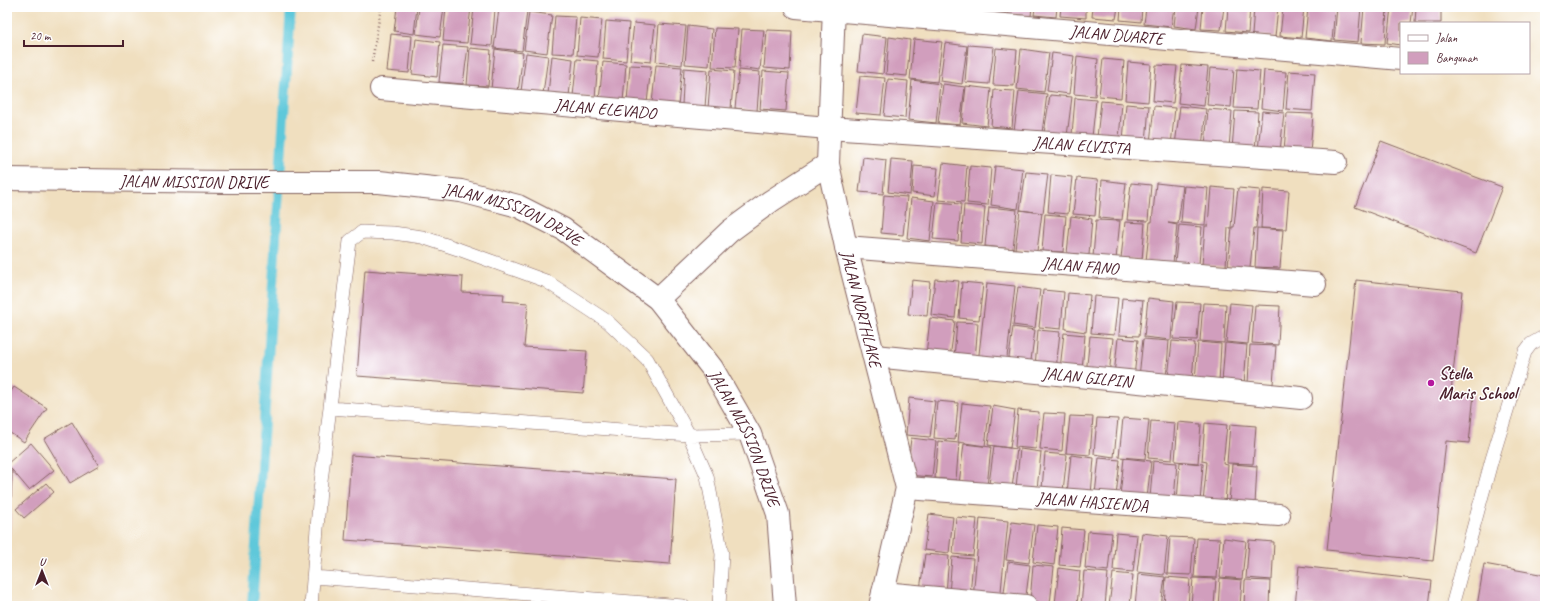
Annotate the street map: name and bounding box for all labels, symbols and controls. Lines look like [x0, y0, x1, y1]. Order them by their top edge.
street label: JALAN DUARTE [1068, 20, 1167, 49]
scale bar [24, 22, 123, 48]
legend [1400, 22, 1530, 74]
text: 20 m [30, 28, 52, 44]
text: Jalan [1435, 30, 1458, 46]
text: Bangunan [1436, 50, 1478, 66]
street label: JALAN ELEVADO [553, 94, 658, 124]
street label: JALAN ELVISTA [1032, 131, 1131, 159]
street label: JALAN MISSION DRIVE [118, 170, 270, 193]
street label: JALAN MISSION DRIVE [441, 178, 588, 251]
street label: JALAN NORTHLAKE [837, 247, 887, 372]
street label: JALAN FANO [1041, 252, 1122, 279]
street label: JALAN GILPIN [1040, 362, 1135, 392]
place label: Stella Maris School [1439, 363, 1520, 404]
street label: JALAN MISSION DRIVE [704, 364, 786, 511]
marker: Stella Maris School [1426, 378, 1436, 388]
street label: JALAN HASIENDA [1035, 487, 1149, 516]
north arrow [22, 551, 62, 591]
text: U [39, 554, 47, 568]

